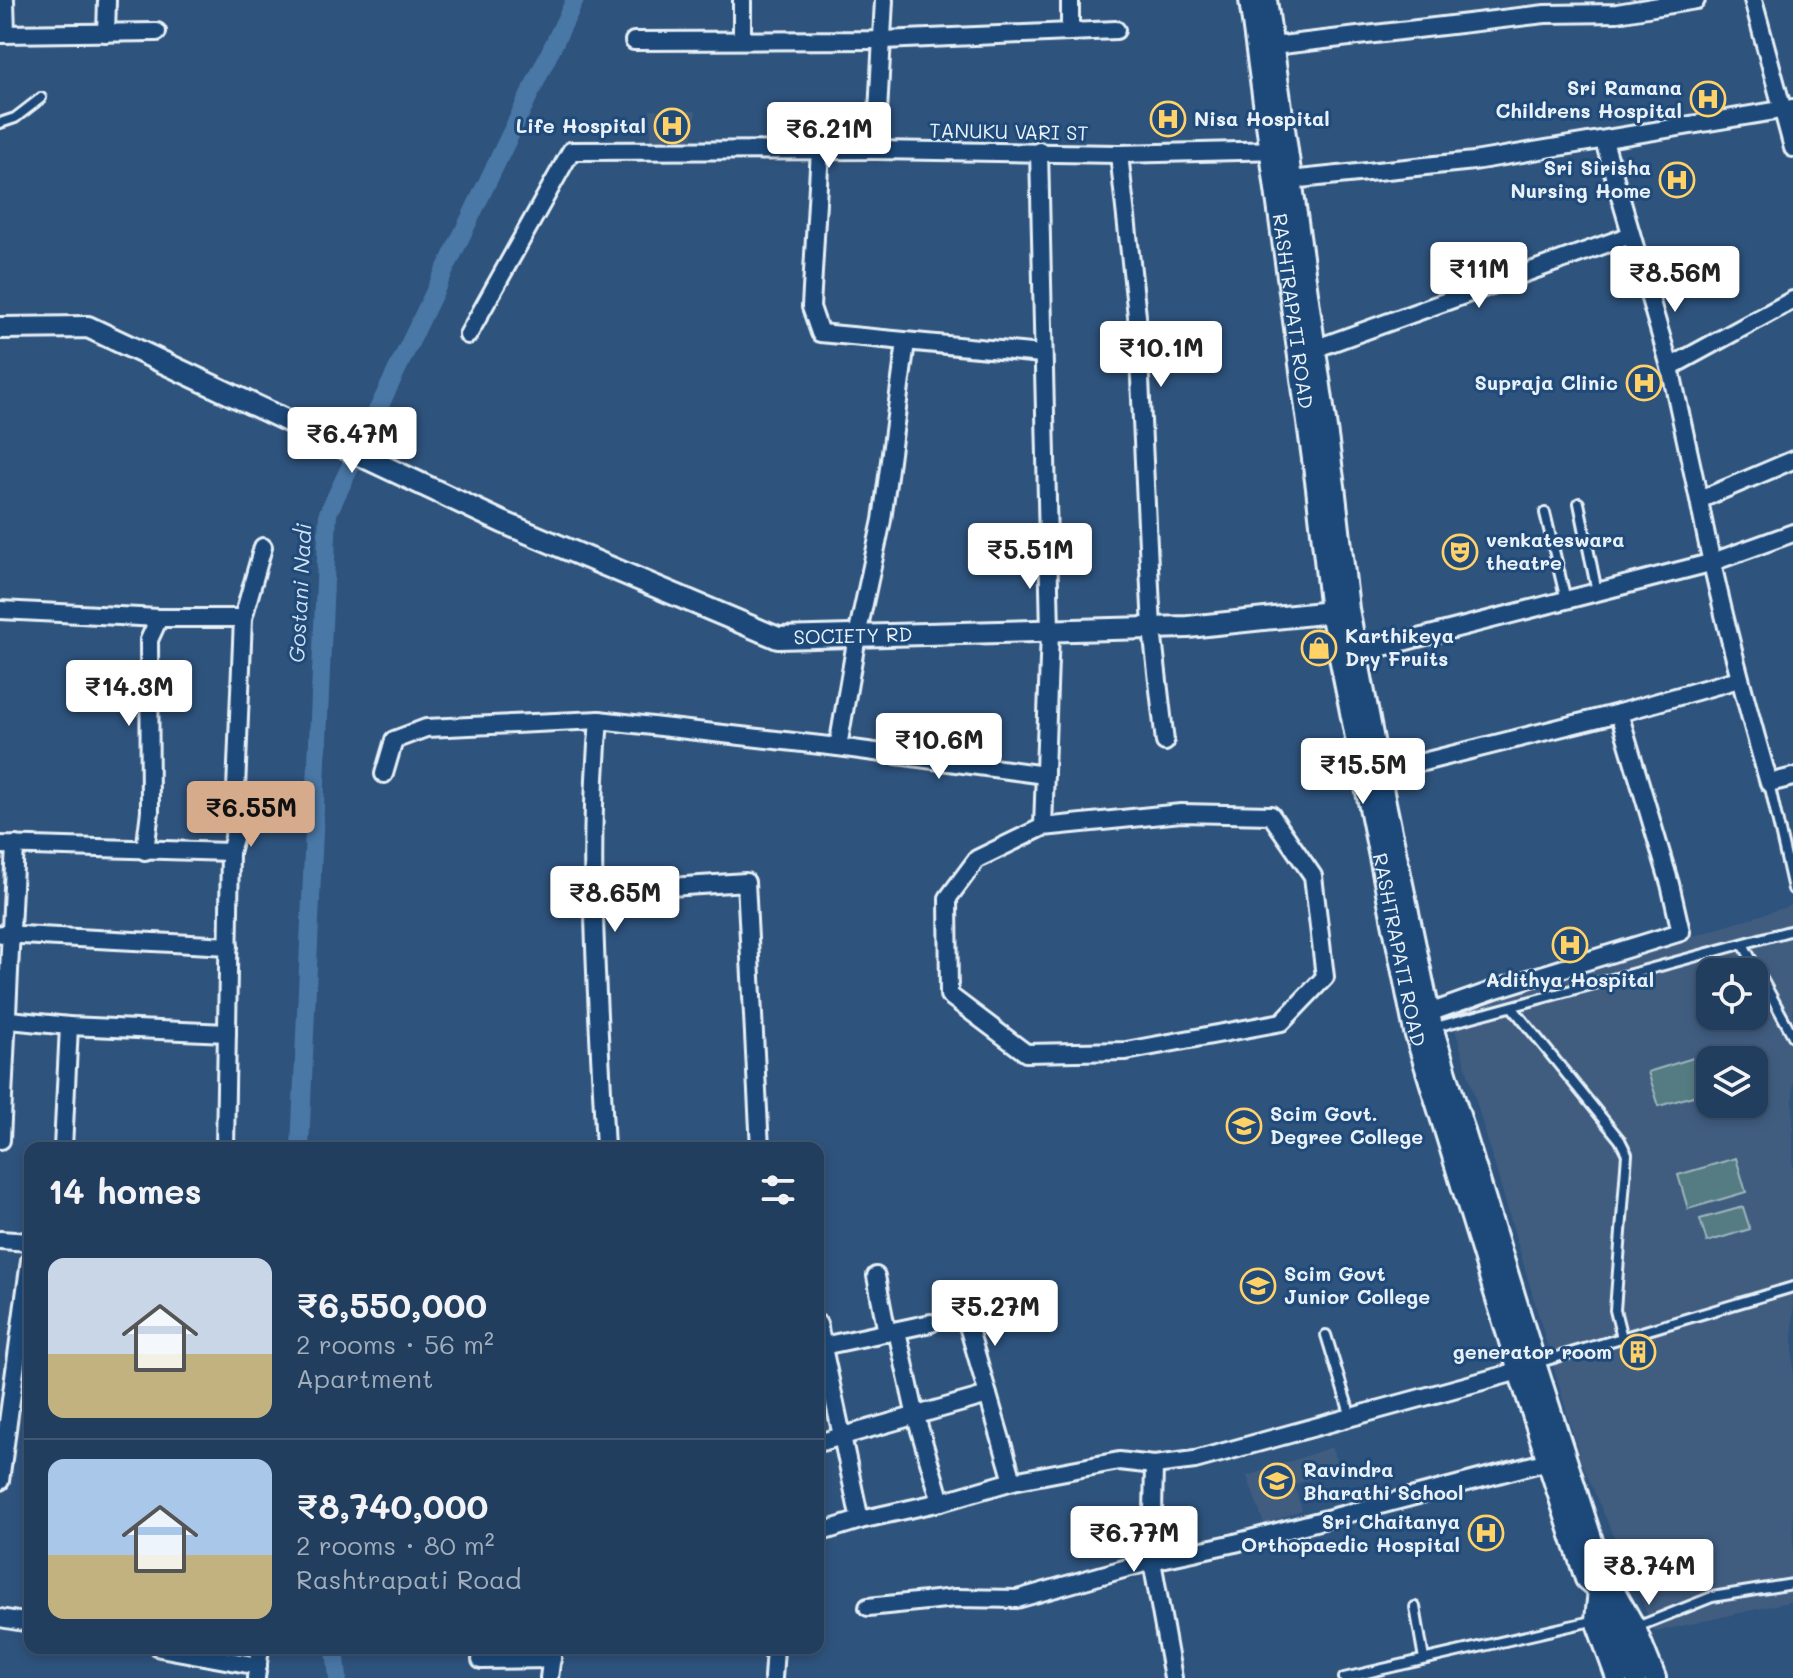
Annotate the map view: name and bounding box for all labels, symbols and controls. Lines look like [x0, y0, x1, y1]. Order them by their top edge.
place label: Sri Ramana Childrens Hospital [1495, 74, 1682, 123]
hospital icon: Sri Ramana Childrens Hospital [1689, 80, 1727, 118]
hospital icon: Nisa Hospital [1149, 100, 1187, 138]
pin: ₹6.21M [764, 102, 894, 170]
place label: Nisa Hospital [1194, 105, 1330, 131]
hospital icon: Life Hospital [653, 107, 691, 145]
text: ₹6.21M [785, 111, 873, 145]
place label: Life Hospital [516, 112, 646, 138]
street label: TANUKU VARI ST [929, 117, 1089, 145]
place label: Sri Sirisha Nursing Home [1510, 154, 1651, 203]
hospital icon: Sri Sirisha Nursing Home [1658, 161, 1696, 199]
street label: RASHTRAPATI ROAD [1267, 212, 1320, 410]
pin: ₹11M [1432, 242, 1526, 310]
pin: ₹8.56M [1610, 246, 1740, 314]
text: ₹11M [1448, 251, 1510, 285]
text: ₹8.56M [1628, 255, 1722, 289]
pin: ₹10.1M [1096, 321, 1226, 389]
text: ₹10.1M [1118, 330, 1204, 364]
hospital icon: Supraja Clinic [1625, 364, 1663, 402]
place label: Supraja Clinic [1475, 369, 1618, 395]
pin: ₹6.47M [287, 407, 417, 475]
text: ₹6.47M [306, 416, 398, 450]
water label: Gostani Nadi [281, 522, 318, 664]
pin: ₹5.51M [965, 523, 1095, 591]
place label: venkateswara theatre [1486, 526, 1625, 575]
text: ₹5.51M [986, 532, 1074, 566]
theatre icon: venkateswara theatre [1441, 533, 1479, 571]
street label: SOCIETY RD [793, 620, 913, 650]
place label: Karthikeya Dry Fruits [1345, 622, 1454, 671]
shop icon: Karthikeya Dry Fruits [1300, 629, 1338, 667]
pin: ₹14.3M [64, 660, 194, 728]
text: ₹14.3M [84, 669, 174, 703]
pin: ₹10.6M [874, 713, 1004, 781]
text: ₹10.6M [894, 722, 984, 756]
pin: ₹15.5M [1298, 738, 1428, 806]
text: ₹15.5M [1319, 747, 1407, 781]
pin: ₹6.55M [186, 781, 316, 849]
text: ₹6.55M [205, 790, 297, 824]
street label: RASHTRAPATI ROAD [1367, 851, 1433, 1050]
pin: ₹8.65M [550, 866, 680, 934]
text: ₹8.65M [568, 875, 662, 909]
hospital icon: Adithya Hospital [1551, 926, 1589, 964]
map controls [1696, 958, 1768, 1118]
button: locate [1696, 958, 1768, 1030]
place label: Adithya Hospital [1486, 966, 1654, 992]
button: layers [1696, 1046, 1768, 1118]
place label: Scim Govt. Degree College [1270, 1100, 1423, 1149]
school or university icon: Scim Govt. Degree College [1225, 1107, 1263, 1145]
text: 14 homes [48, 1168, 202, 1213]
icon: filters [756, 1168, 800, 1212]
place label: Scim Govt Junior College [1284, 1260, 1430, 1309]
school or university icon: Scim Govt Junior College [1239, 1267, 1277, 1305]
pin: ₹5.27M [930, 1280, 1060, 1348]
text: ₹6,550,000 [296, 1282, 487, 1327]
text: ₹5.27M [950, 1289, 1040, 1323]
icon: home [112, 1290, 208, 1386]
text: 2 rooms · 56 m² [296, 1327, 494, 1361]
building icon: generator room [1619, 1333, 1657, 1371]
place label: generator room [1453, 1338, 1612, 1364]
text: Apartment [296, 1361, 433, 1395]
place label: Ravindra Bharathi School [1303, 1456, 1463, 1505]
school or university icon: Ravindra Bharathi School [1258, 1462, 1296, 1500]
text: ₹8,740,000 [296, 1483, 488, 1528]
icon: home [112, 1491, 208, 1587]
pin: ₹6.77M [1069, 1506, 1199, 1574]
place label: Sri Chaitanya Orthopaedic Hospital [1241, 1508, 1460, 1557]
hospital icon: Sri Chaitanya Orthopaedic Hospital [1467, 1514, 1505, 1552]
text: ₹6.77M [1089, 1515, 1179, 1549]
text: 2 rooms · 80 m² [296, 1528, 495, 1562]
pin: ₹8.74M [1584, 1539, 1714, 1607]
text: ₹8.74M [1602, 1548, 1696, 1582]
text: Rashtrapati Road [296, 1562, 522, 1596]

